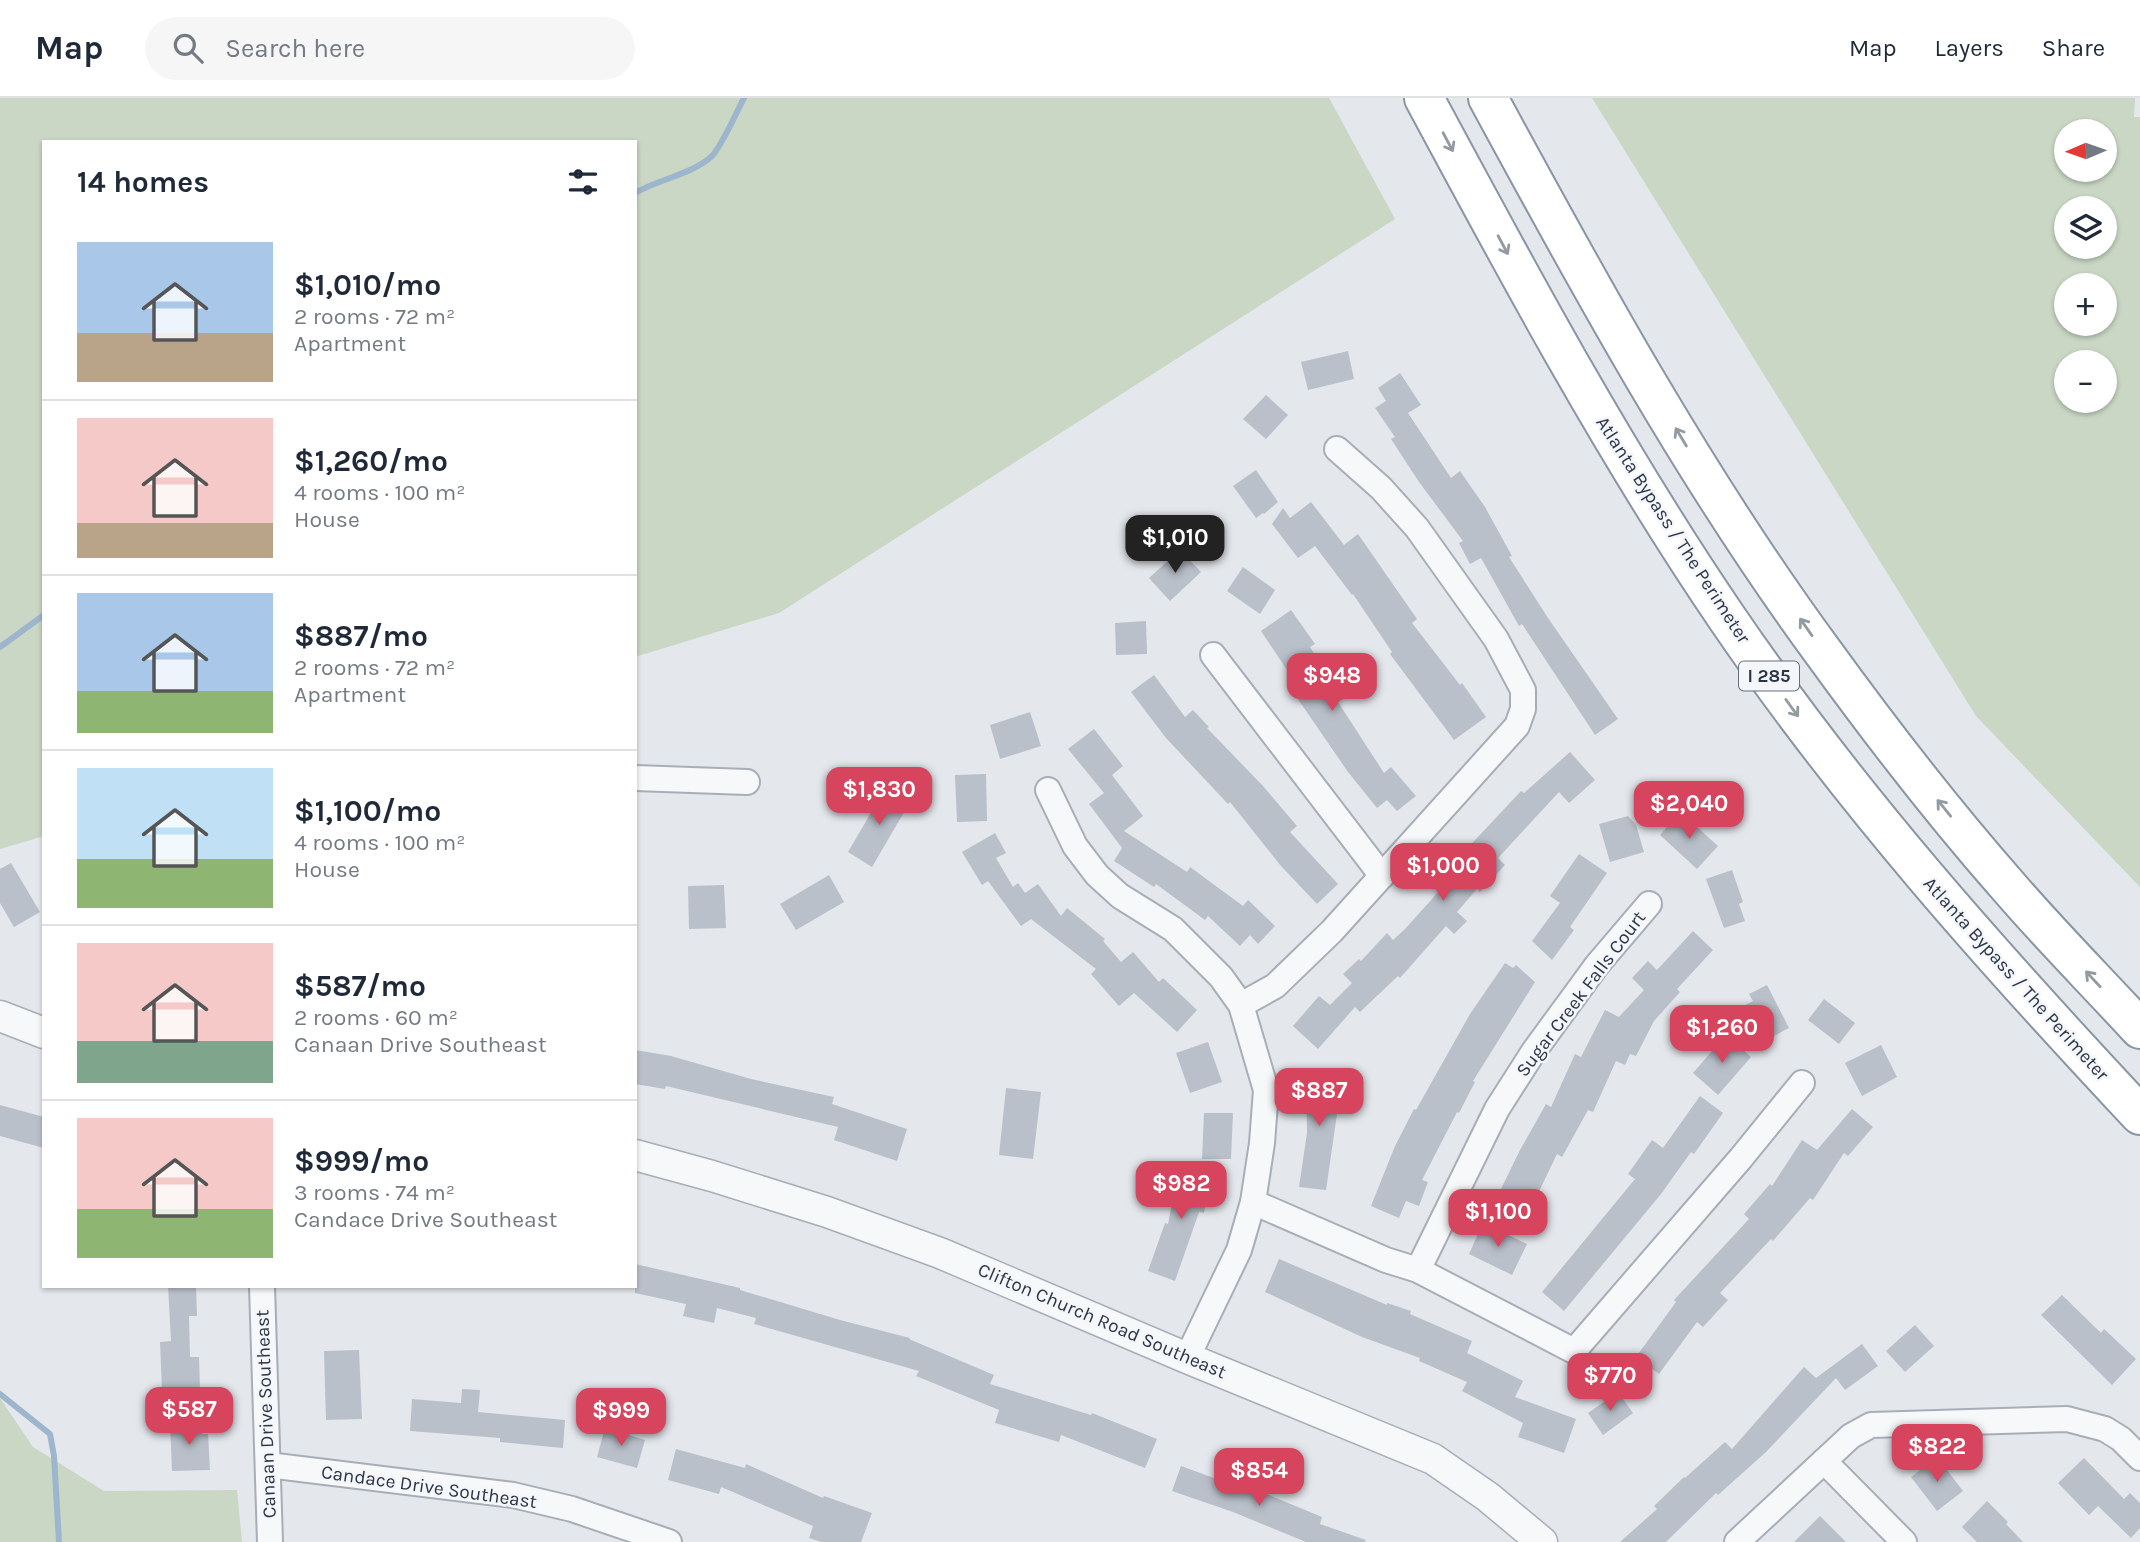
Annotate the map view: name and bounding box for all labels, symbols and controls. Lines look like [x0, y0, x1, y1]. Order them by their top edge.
search box [145, 17, 635, 80]
text: Map [35, 29, 103, 67]
icon: search [169, 29, 207, 67]
text: Search here [225, 33, 365, 64]
text: Map [1849, 34, 1897, 62]
text: Layers [1935, 34, 2004, 62]
text: Share [2042, 34, 2105, 62]
north arrow [2054, 119, 2118, 182]
map controls [2054, 119, 2117, 413]
one-way arrow [1441, 131, 1455, 151]
icon: filters [564, 163, 602, 201]
text: 14 homes [77, 164, 209, 200]
button: layers [2054, 196, 2117, 259]
one-way arrow [1496, 235, 1510, 255]
text: $1,010/mo [294, 267, 441, 303]
icon: home [133, 270, 217, 354]
button: + [2054, 273, 2117, 336]
text: 2 rooms · 72 m² [294, 303, 455, 330]
text: Apartment [294, 330, 406, 357]
button: − [2054, 350, 2117, 413]
street label: Atlanta Bypass / The Perimeter [1591, 412, 1755, 648]
one-way arrow [1673, 428, 1687, 448]
text: $1,260/mo [294, 443, 448, 479]
icon: home [133, 446, 217, 530]
text: 4 rooms · 100 m² [294, 479, 466, 506]
text: House [294, 506, 360, 533]
pin: $1,010 [1118, 516, 1232, 575]
text: $1,010 [1141, 524, 1209, 551]
text: $887/mo [294, 618, 428, 654]
one-way arrow [1798, 618, 1813, 637]
icon: home [133, 621, 217, 705]
text: 2 rooms · 72 m² [294, 654, 455, 681]
pin: $948 [1291, 654, 1373, 713]
text: $948 [1303, 662, 1361, 689]
road number: I 285 [1739, 662, 1799, 690]
text: Apartment [294, 681, 406, 708]
one-way arrow [1784, 699, 1799, 717]
pin: $1,830 [822, 768, 936, 827]
text: $1,830 [842, 776, 916, 803]
pin: $2,040 [1632, 782, 1746, 841]
text: $2,040 [1650, 790, 1728, 817]
text: $1,100/mo [294, 793, 441, 829]
icon: home [133, 796, 217, 880]
one-way arrow [1936, 799, 1951, 817]
text: 4 rooms · 100 m² [294, 829, 466, 856]
pin: $1,000 [1386, 844, 1500, 903]
text: $1,000 [1406, 852, 1480, 879]
text: House [294, 856, 360, 883]
street label: Atlanta Bypass / The Perimeter [1919, 873, 2113, 1085]
street label: Sugar Creek Falls Court [1512, 907, 1650, 1081]
text: $587/mo [294, 968, 426, 1004]
icon: home [133, 971, 217, 1055]
one-way arrow [2085, 971, 2102, 988]
text: 2 rooms · 60 m² [294, 1004, 458, 1031]
pin: $1,260 [1665, 1006, 1779, 1065]
text: $1,260 [1686, 1014, 1758, 1041]
text: Canaan Drive Southeast [294, 1031, 547, 1058]
pin: $887 [1278, 1068, 1360, 1128]
text: $887 [1290, 1077, 1348, 1104]
text: $999/mo [294, 1143, 429, 1179]
icon: home [133, 1146, 217, 1230]
pin: $982 [1140, 1162, 1222, 1221]
text: $982 [1152, 1170, 1210, 1197]
text: 3 rooms · 74 m² [294, 1179, 455, 1206]
pin: $1,100 [1441, 1190, 1555, 1249]
text: $1,100 [1464, 1198, 1532, 1225]
text: Candace Drive Southeast [294, 1206, 557, 1233]
street label: Clifton Church Road Southeast [975, 1259, 1229, 1383]
street label: Canaan Drive Southeast [251, 1309, 281, 1519]
pin: $770 [1569, 1354, 1651, 1413]
text: $770 [1583, 1362, 1637, 1389]
pin: $587 [148, 1388, 230, 1447]
pin: $999 [580, 1388, 662, 1448]
text: $587 [161, 1396, 217, 1423]
text: $999 [592, 1397, 650, 1424]
pin: $822 [1896, 1424, 1978, 1484]
text: $822 [1908, 1433, 1966, 1460]
pin: $854 [1218, 1448, 1300, 1508]
text: $854 [1230, 1457, 1288, 1484]
street label: Candace Drive Southeast [320, 1461, 538, 1513]

